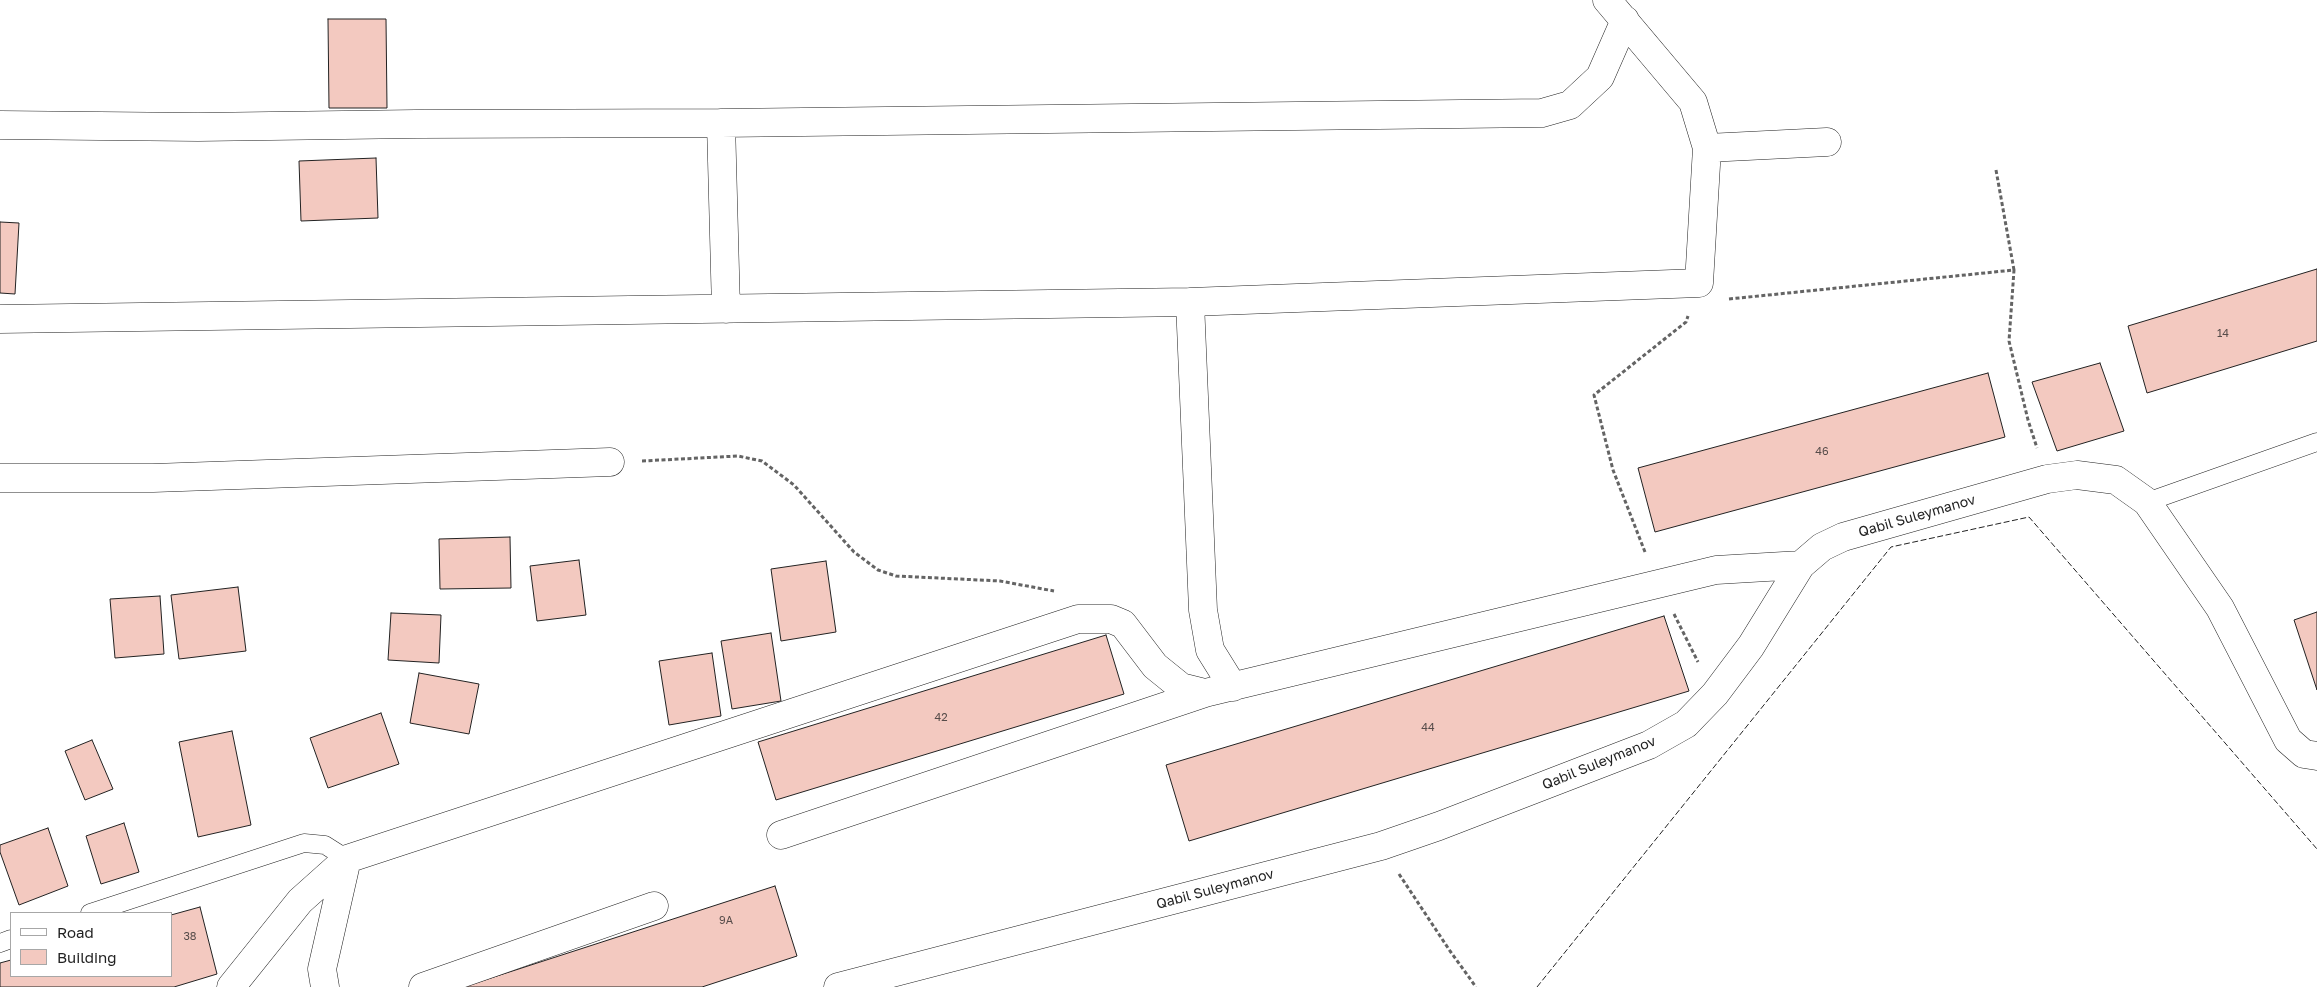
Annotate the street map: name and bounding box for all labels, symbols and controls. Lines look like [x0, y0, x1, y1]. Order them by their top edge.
house number: 14 [2217, 327, 2229, 341]
house number: 46 [1815, 445, 1829, 459]
street label: Qabil Suleymanov [1857, 491, 1977, 541]
house number: 42 [934, 711, 948, 725]
house number: 44 [1421, 721, 1435, 735]
street label: Qabil Suleymanov [1540, 733, 1658, 793]
street label: Qabil Suleymanov [1154, 865, 1276, 913]
legend [10, 912, 172, 977]
house number: 9A [719, 914, 733, 928]
text: Road [57, 923, 94, 941]
house number: 38 [183, 930, 197, 944]
text: Building [57, 948, 117, 966]

